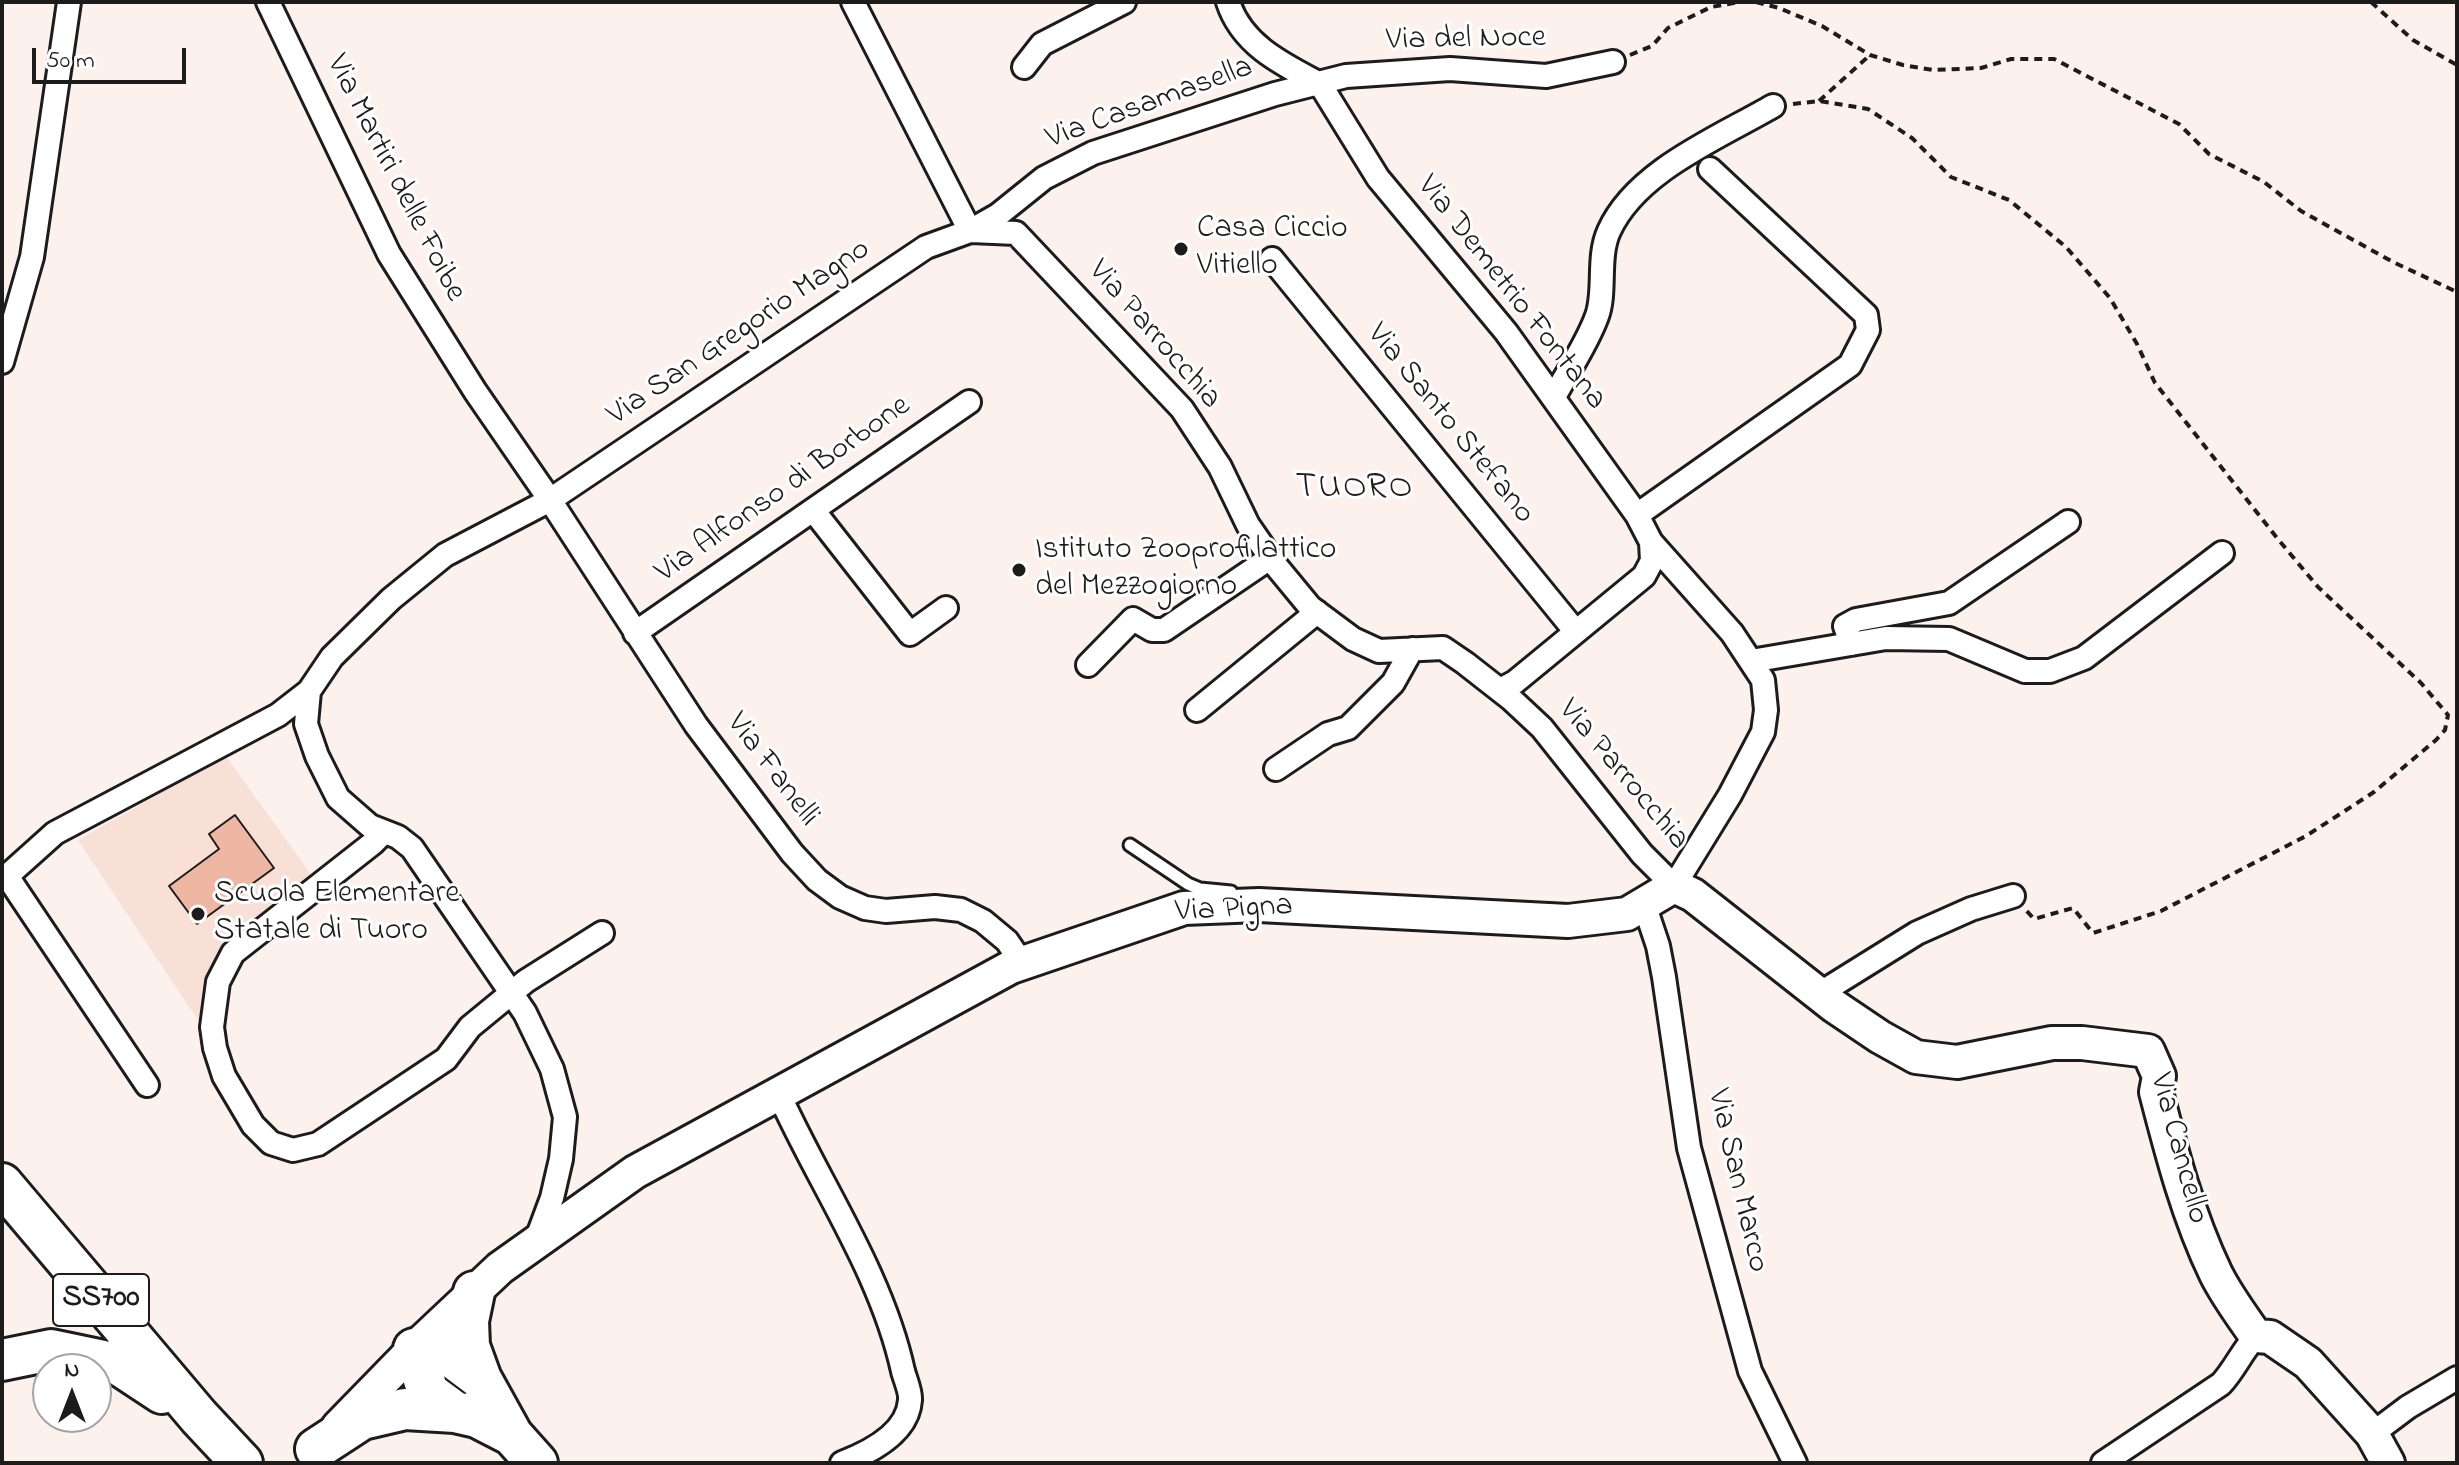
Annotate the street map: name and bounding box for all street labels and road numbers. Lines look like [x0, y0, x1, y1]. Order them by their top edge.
street label: Via del Noce [1386, 20, 1546, 62]
street label: Via Martiri delle Foibe [315, 49, 473, 309]
street label: Via Casamasella [1042, 50, 1258, 160]
street label: Via Demetrio Fontana [1406, 169, 1614, 419]
street label: Via San Gregorio Magno [601, 232, 879, 436]
street label: Via Parrocchia [1078, 254, 1228, 418]
street label: Via Santo Stefano [1356, 317, 1542, 533]
street label: Via Alfonso di Borbone [649, 389, 919, 593]
street label: Via Parrocchia [1548, 693, 1696, 859]
street label: Via Fanelli [716, 707, 826, 835]
street label: Via Pigna [1174, 889, 1294, 933]
street label: Via Cancello [2138, 1070, 2216, 1228]
street label: Via San Marco [1696, 1086, 1776, 1276]
road number: SS700 [53, 1274, 149, 1326]

